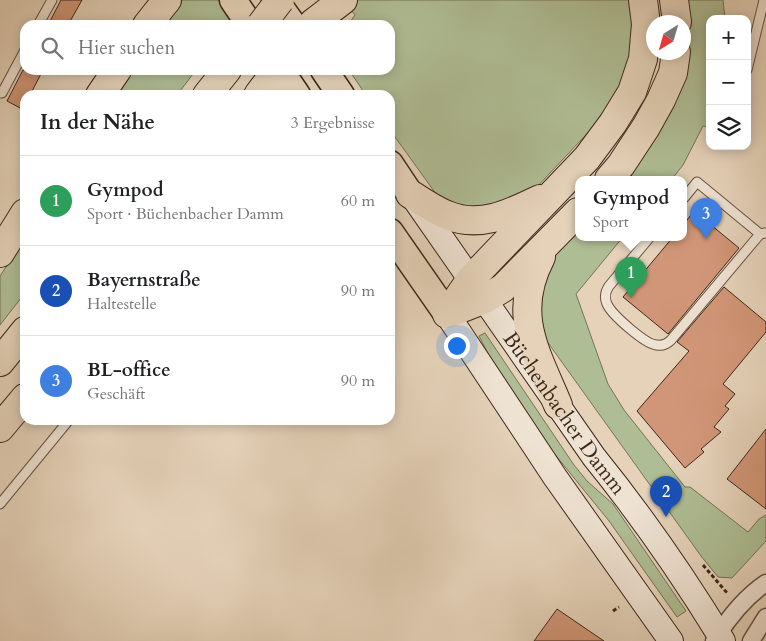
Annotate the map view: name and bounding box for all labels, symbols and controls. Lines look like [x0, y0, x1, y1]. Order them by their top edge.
north arrow [646, 15, 691, 60]
map controls [706, 15, 751, 150]
button: + [706, 15, 751, 60]
search box [20, 20, 395, 75]
icon: search [38, 34, 66, 62]
text: Hier suchen [78, 35, 175, 61]
button: − [706, 60, 751, 105]
button: layers [706, 105, 751, 150]
text: In der Nähe [40, 108, 155, 137]
text: 3 Ergebnisse [290, 112, 375, 134]
popup [575, 176, 687, 241]
text: Gympod [87, 177, 163, 203]
text: Gympod [593, 185, 669, 211]
text: 1 [52, 190, 60, 212]
text: 60 m [341, 190, 375, 212]
pin: 3 [690, 198, 722, 239]
text: Sport · Büchenbacher Damm [87, 203, 284, 225]
text: Sport [593, 211, 629, 233]
pin: 1 [615, 257, 647, 298]
text: Bayernstraße [87, 267, 201, 293]
text: 2 [52, 280, 60, 302]
text: 90 m [341, 280, 375, 302]
text: Haltestelle [87, 293, 157, 315]
street label: Büchenbacher Damm [496, 326, 633, 501]
your location [444, 333, 470, 359]
text: BL-office [87, 357, 171, 383]
text: 3 [52, 370, 60, 392]
text: 90 m [341, 370, 375, 392]
text: Geschäft [87, 383, 145, 405]
pin: 2 [650, 476, 682, 517]

